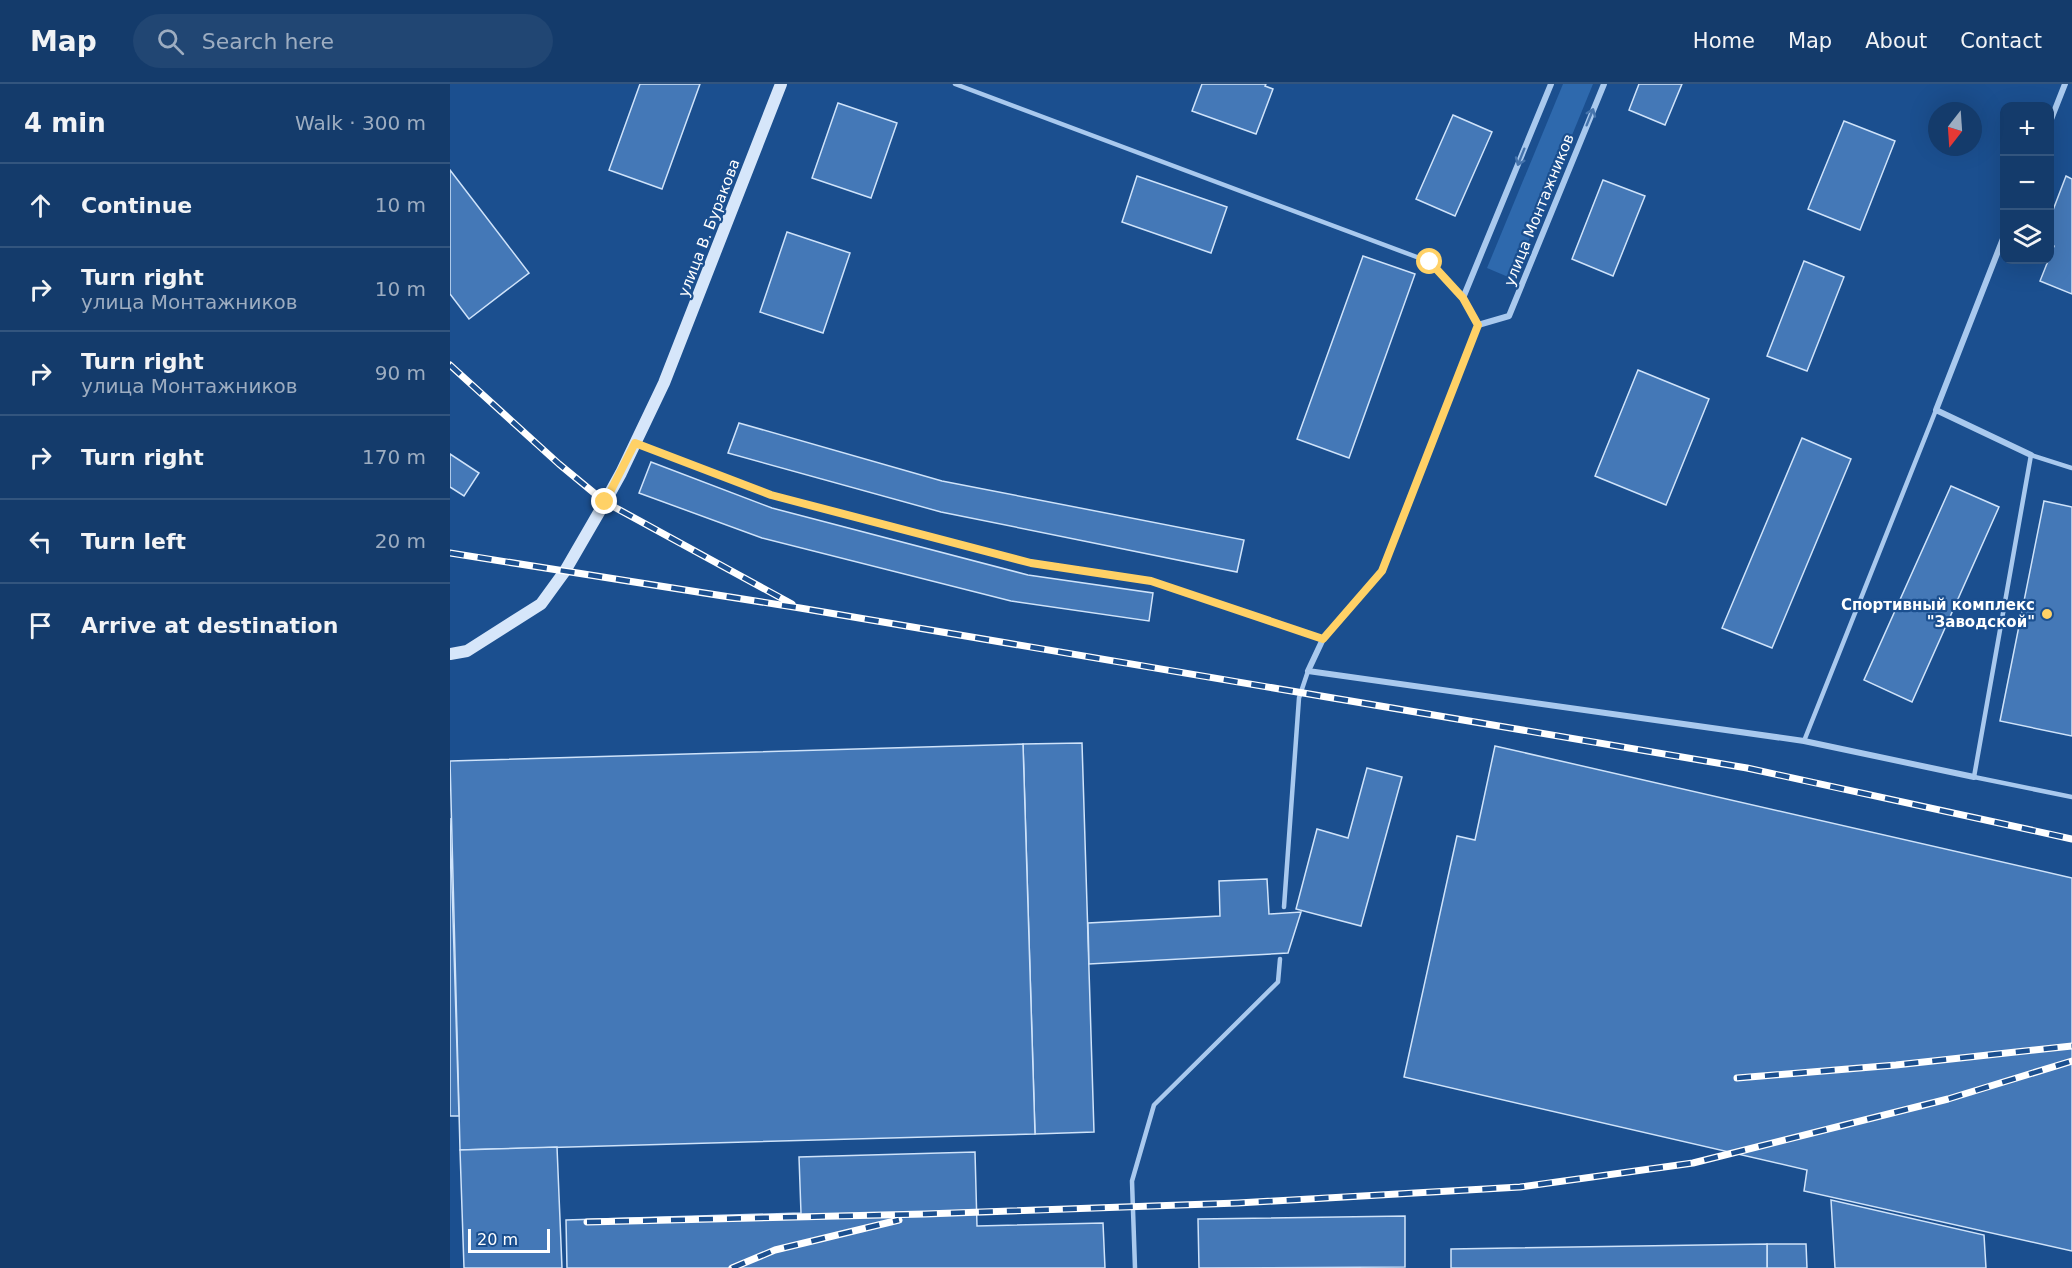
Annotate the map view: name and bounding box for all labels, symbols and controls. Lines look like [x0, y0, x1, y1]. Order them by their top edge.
search box [133, 14, 553, 68]
text: Map [30, 25, 97, 58]
icon: search [154, 25, 187, 58]
text: Search here [202, 29, 334, 54]
text: Home [1693, 29, 1755, 53]
text: Map [1788, 29, 1832, 53]
text: About [1865, 29, 1927, 53]
text: Contact [1960, 29, 2042, 53]
north arrow [1928, 102, 1982, 156]
map controls [2000, 102, 2054, 264]
button: + [2000, 102, 2054, 156]
text: 4 min [24, 108, 106, 138]
one-way arrow [1586, 108, 1597, 126]
text: Walk · 300 m [295, 111, 426, 135]
street label: улица Монтажников [1500, 131, 1578, 289]
one-way arrow [1515, 148, 1526, 166]
street label: улица В. Буракова [674, 156, 744, 300]
button: − [2000, 156, 2054, 210]
icon: ahead [24, 189, 57, 222]
text: Continue [81, 193, 192, 218]
text: 10 m [375, 193, 426, 217]
button: layers [2000, 210, 2054, 264]
route start [1416, 248, 1442, 274]
text: Turn right [81, 265, 204, 290]
icon: right [24, 273, 57, 306]
text: 10 m [375, 277, 426, 301]
text: улица Монтажников [81, 290, 298, 314]
text: Turn right [81, 349, 204, 374]
icon: right [24, 357, 57, 390]
text: 90 m [375, 361, 426, 385]
text: улица Монтажников [81, 374, 298, 398]
icon: right [24, 441, 57, 474]
text: Turn right [81, 445, 204, 470]
text: 170 m [362, 445, 426, 469]
route end [591, 488, 617, 514]
icon: left [24, 525, 57, 558]
text: Turn left [81, 529, 186, 554]
text: 20 m [375, 529, 426, 553]
place label: Спортивный комплекс "Заводской" [1841, 596, 2035, 631]
marker: Спортивный комплекс "Заводской" [2040, 607, 2054, 621]
icon: arrive [24, 609, 57, 642]
text: Arrive at destination [81, 613, 338, 638]
scale bar [468, 1226, 550, 1254]
text: 20 m [477, 1230, 518, 1249]

